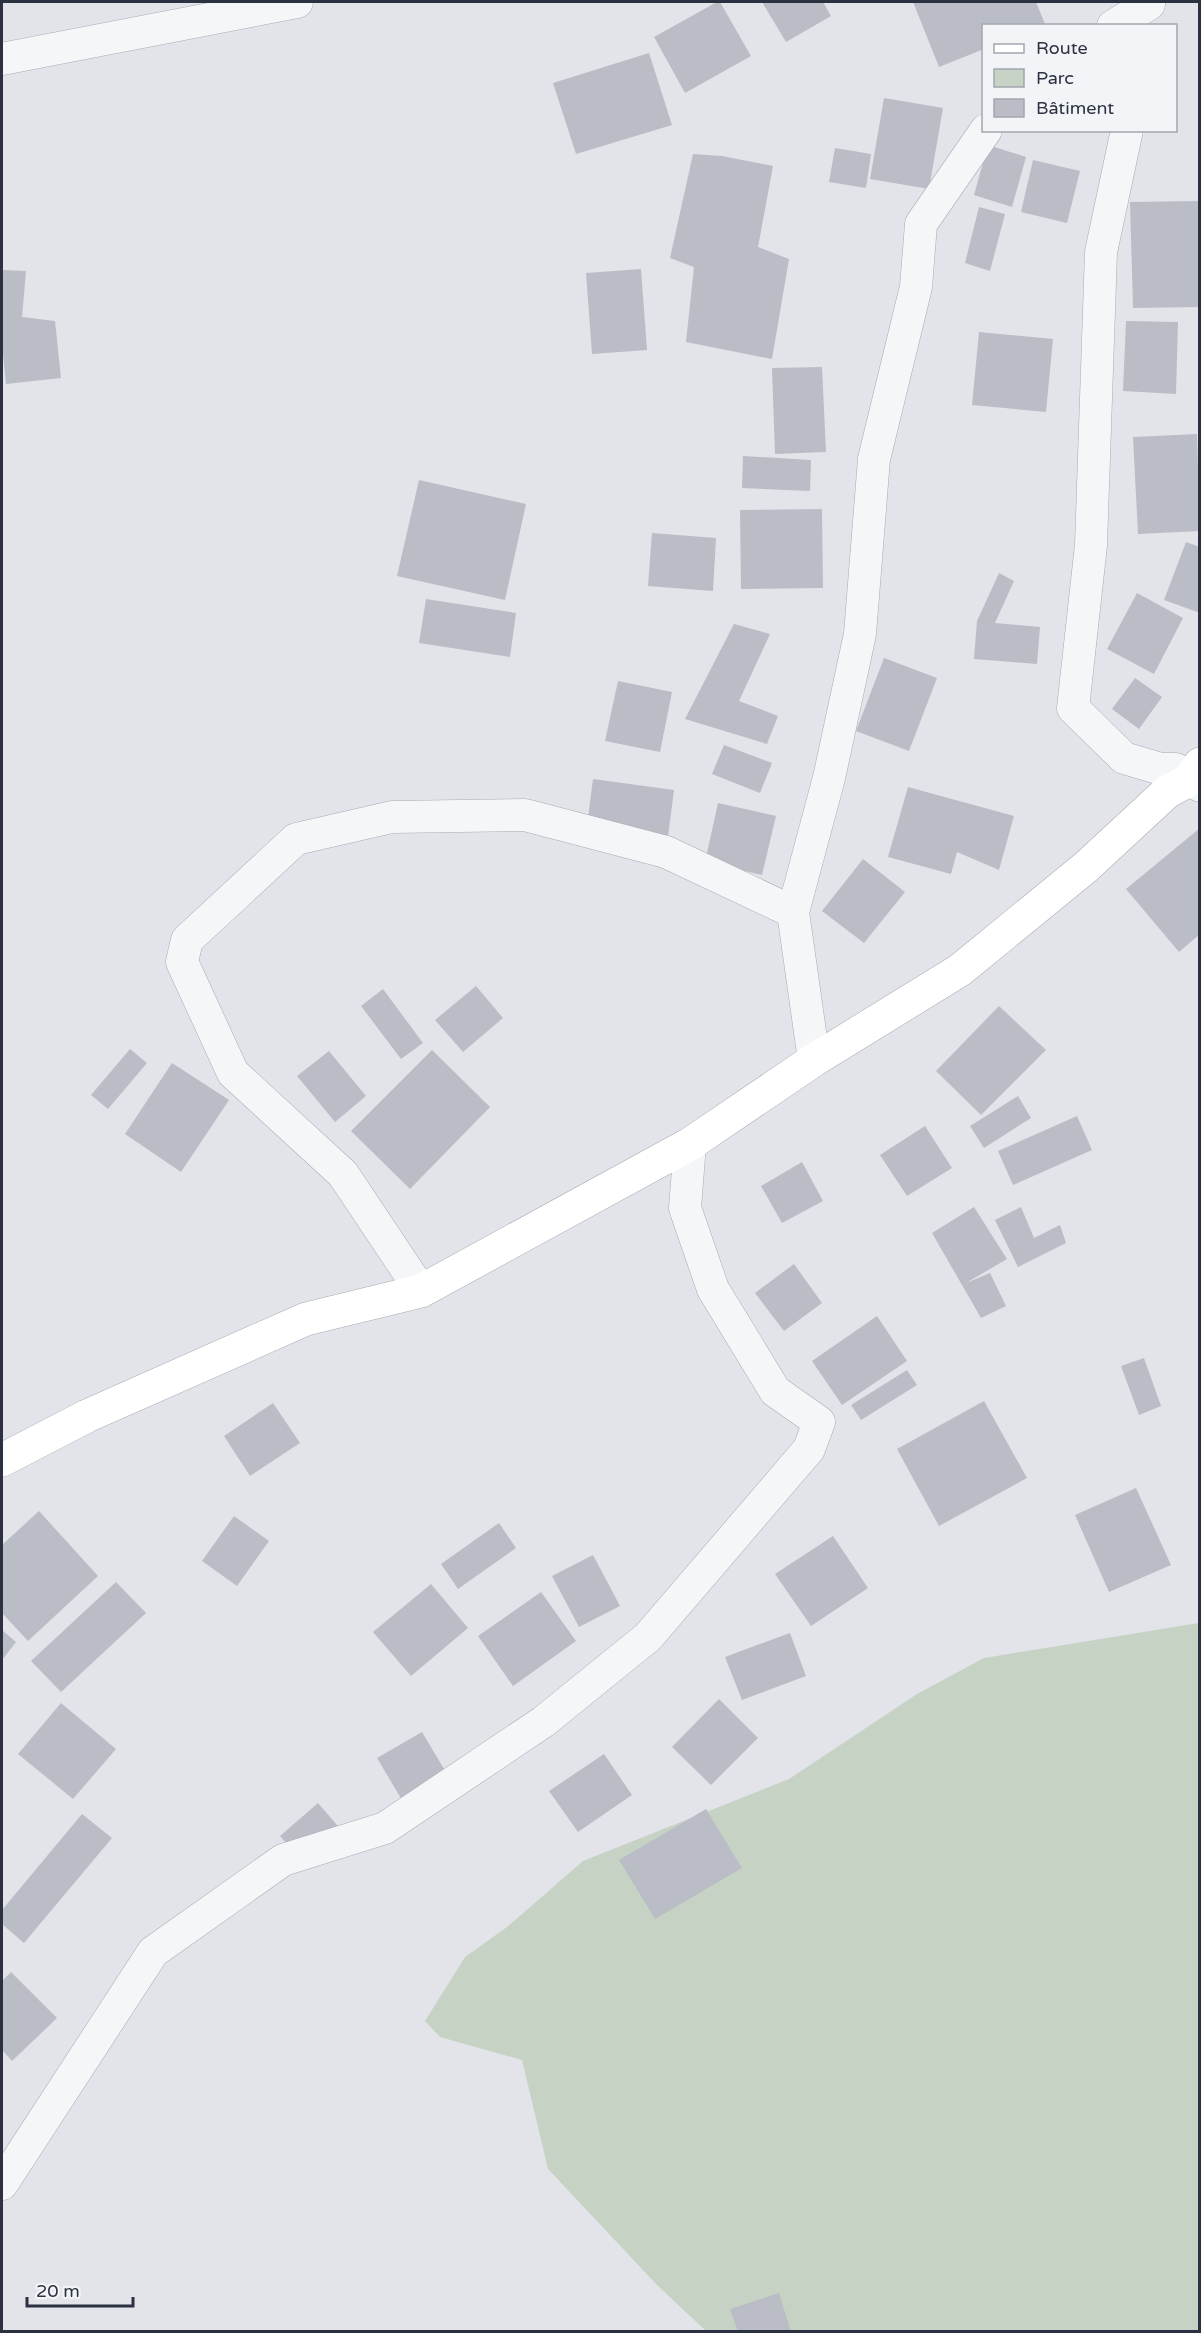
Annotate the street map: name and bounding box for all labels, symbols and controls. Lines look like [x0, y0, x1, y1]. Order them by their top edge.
legend [982, 24, 1177, 132]
text: Route [1036, 37, 1088, 59]
text: Parc [1036, 67, 1074, 89]
text: Bâtiment [1036, 97, 1114, 119]
scale bar [27, 2270, 134, 2308]
text: 20 m [36, 2280, 80, 2302]

